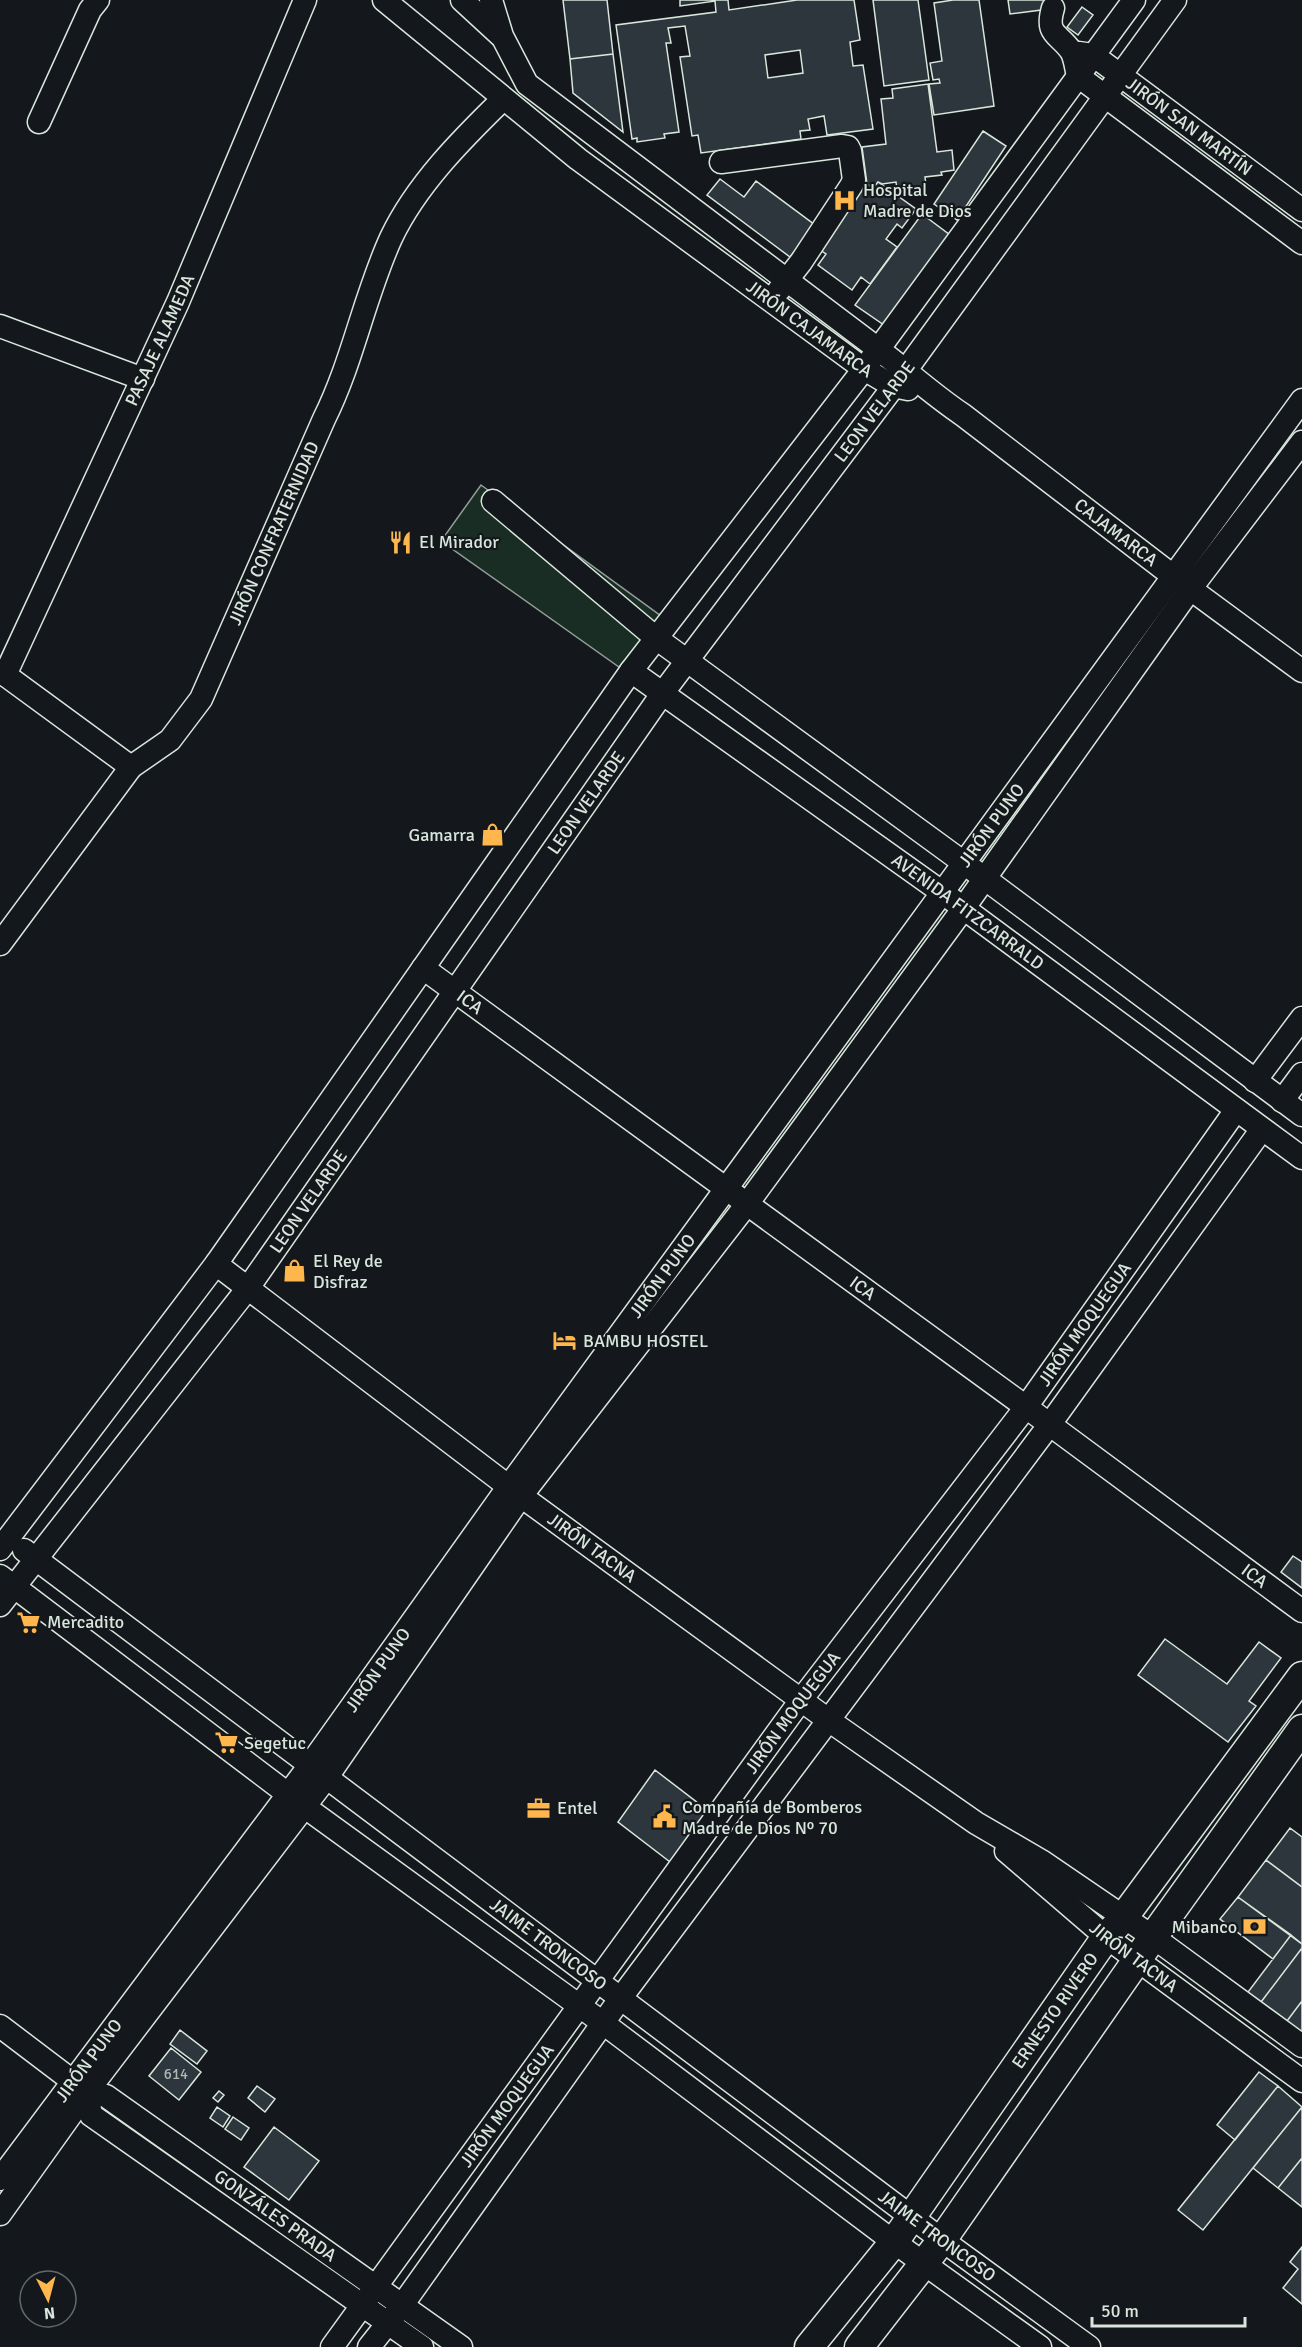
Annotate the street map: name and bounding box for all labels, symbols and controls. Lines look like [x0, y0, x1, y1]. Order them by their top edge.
street label: JIRÓN SAN MARTÍN [1122, 72, 1257, 180]
place label: Hospital Madre de Dios [863, 179, 972, 222]
hospital icon: Hospital Madre de Dios [832, 187, 858, 213]
street label: PASAJE ALAMEDA [120, 271, 199, 409]
street label: JIRÓN CAJAMARCA [742, 275, 876, 382]
street label: LEON VELARDE [830, 357, 920, 467]
street label: JIRÓN CONFRATERNIDAD [224, 438, 324, 629]
street label: CAJAMARCA [1070, 493, 1162, 571]
restaurant icon: El Mirador [388, 529, 414, 555]
place label: El Mirador [419, 531, 499, 553]
street label: LEON VELARDE [543, 747, 630, 859]
street label: JIRÓN PUNO [954, 779, 1029, 871]
shop icon: Gamarra [480, 822, 506, 848]
place label: Gamarra [409, 824, 475, 846]
street label: AVENIDA FITZCARRALD [887, 849, 1048, 975]
street label: ICA [452, 985, 487, 1019]
street label: LEON VELARDE [265, 1146, 352, 1257]
street label: JIRÓN PUNO [625, 1230, 700, 1322]
place label: El Rey de Disfraz [313, 1250, 383, 1293]
shop icon: El Rey de Disfraz [282, 1258, 308, 1284]
street label: JIRÓN MOQUEGUA [1033, 1258, 1136, 1390]
street label: ICA [845, 1271, 880, 1305]
hotel icon: BAMBU HOSTEL [552, 1328, 578, 1354]
place label: BAMBU HOSTEL [583, 1330, 708, 1352]
street label: JIRÓN TACNA [543, 1508, 641, 1587]
street label: ICA [1237, 1559, 1272, 1593]
supermarket icon: Mercadito [16, 1609, 42, 1635]
place label: Mercadito [47, 1611, 124, 1633]
street label: JIRÓN PUNO [340, 1623, 415, 1716]
street label: JIRÓN MOQUEGUA [740, 1647, 845, 1778]
supermarket icon: Segetuc [213, 1730, 239, 1756]
place label: Segetuc [244, 1732, 306, 1754]
office icon: Entel [526, 1795, 552, 1821]
place label: Compañía de Bomberos Madre de Dios Nº 70 [682, 1796, 862, 1839]
place label: Entel [557, 1797, 597, 1819]
public building icon: Compañía de Bomberos Madre de Dios Nº 70 [651, 1804, 677, 1830]
street label: JAIME TRONCOSO [486, 1893, 611, 1995]
bank icon: Mibanco [1242, 1914, 1268, 1940]
place label: Mibanco [1171, 1916, 1237, 1938]
street label: JIRÓN TACNA [1085, 1917, 1182, 1997]
street label: ERNESTO RIVERO [1007, 1948, 1103, 2073]
street label: JIRÓN PUNO [50, 2015, 127, 2106]
street label: JIRÓN MOQUEGUA [455, 2040, 559, 2172]
house number: 614 [164, 2065, 188, 2083]
street label: GONZÁLES PRADA [210, 2165, 341, 2266]
street label: JAIME TRONCOSO [874, 2185, 1000, 2287]
north arrow [18, 2269, 78, 2329]
scale bar [1092, 2290, 1245, 2328]
text: 50 m [1101, 2300, 1139, 2322]
text: N [43, 2302, 56, 2323]

